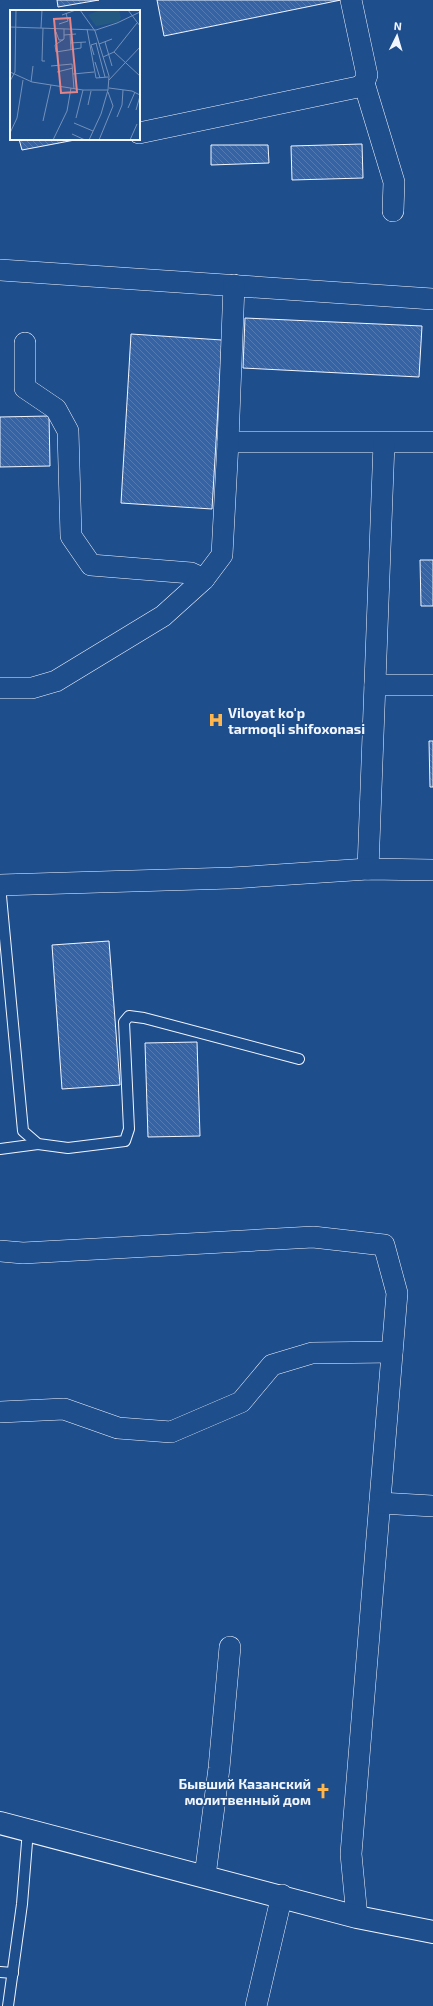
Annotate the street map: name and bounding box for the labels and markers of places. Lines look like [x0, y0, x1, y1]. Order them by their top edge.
place label: Viloyat ko'p tarmoqli shifoxonasi [228, 704, 365, 737]
hospital icon: Viloyat ko'p tarmoqli shifoxonasi [207, 711, 225, 729]
place label: Бывший Казанский молитвенный дом [179, 1775, 311, 1808]
church icon: Бывший Казанский молитвенный дом [314, 1782, 332, 1800]

